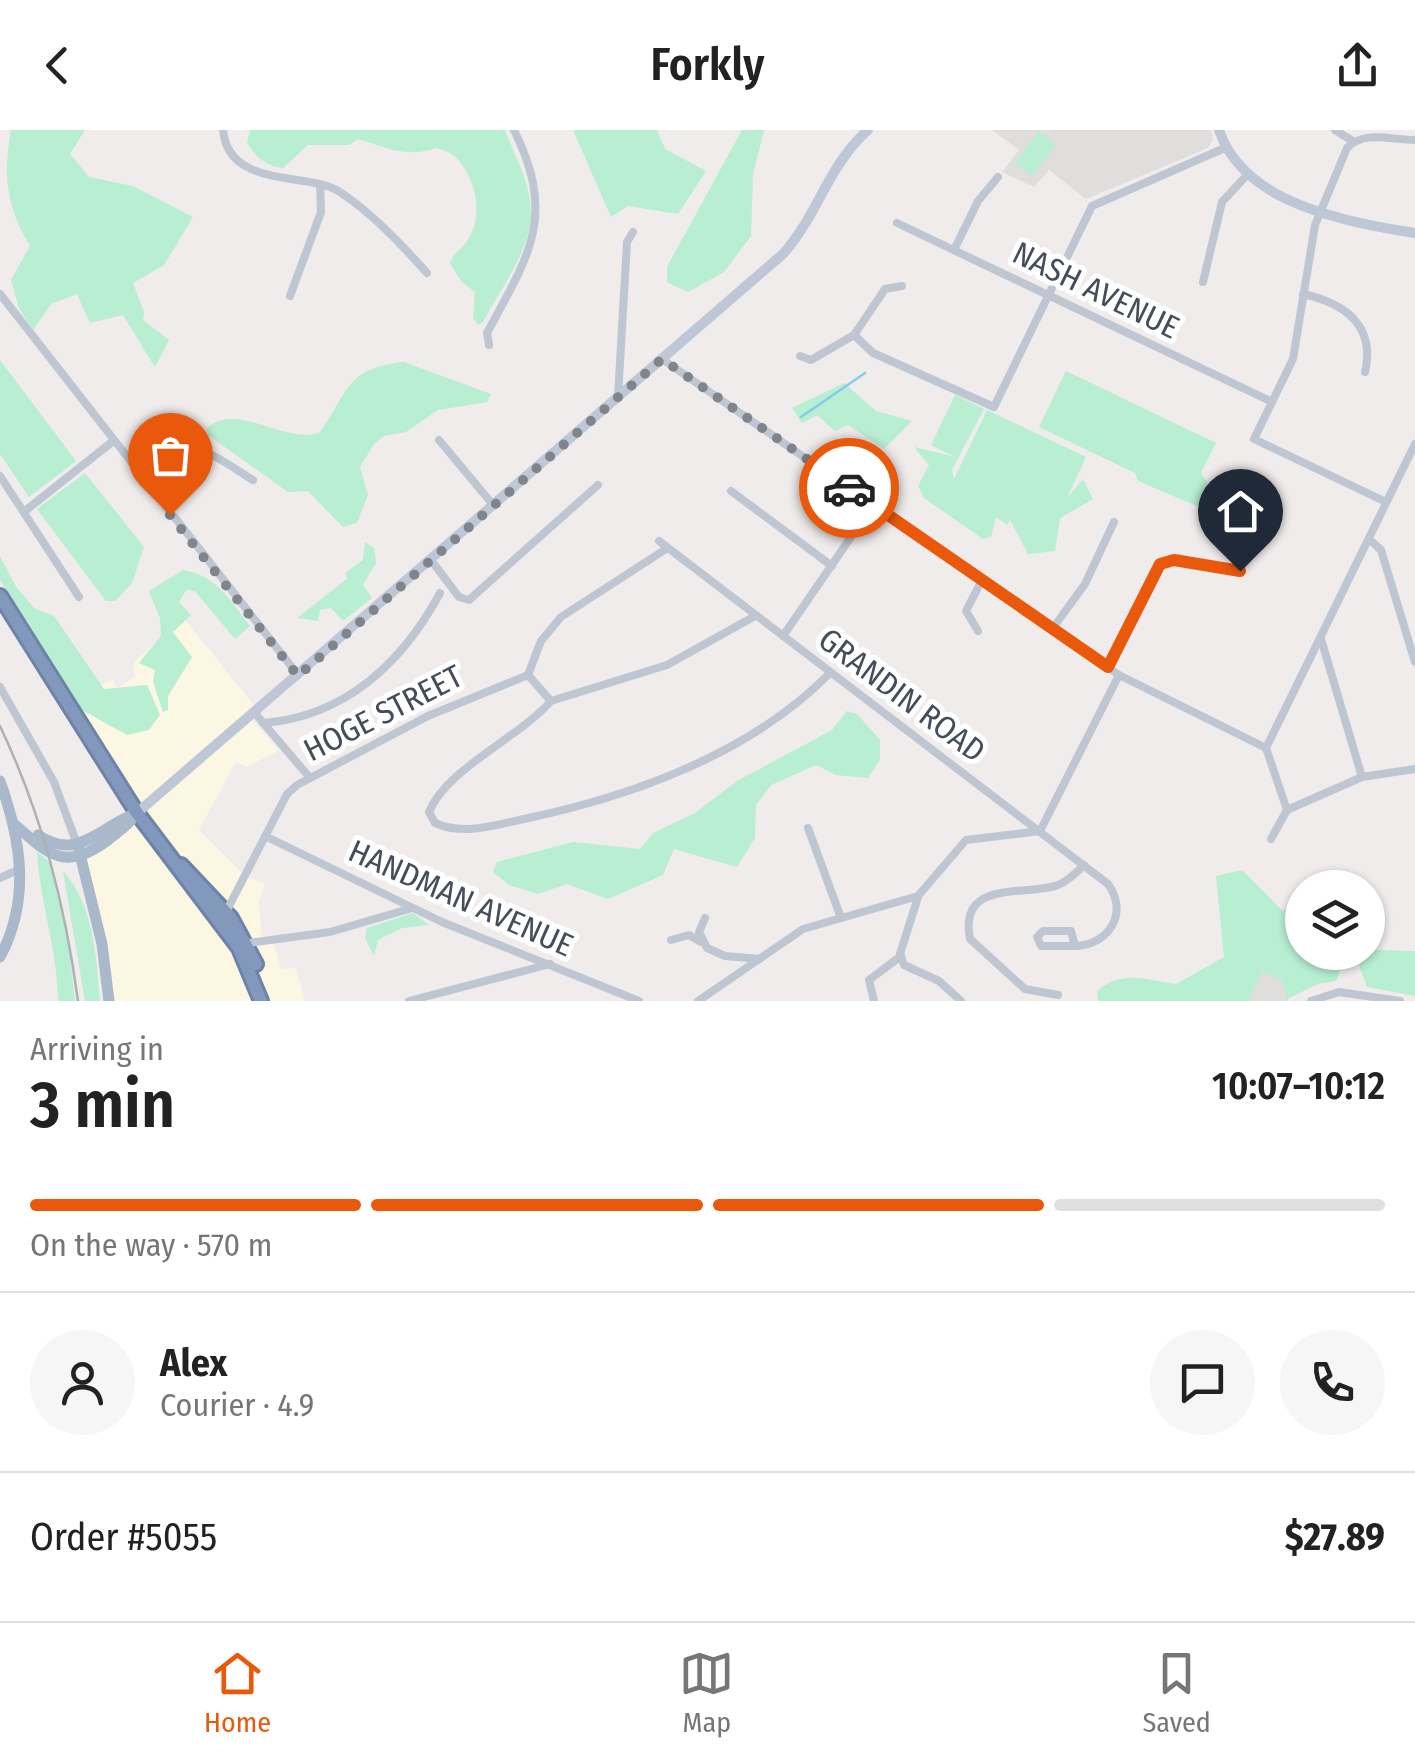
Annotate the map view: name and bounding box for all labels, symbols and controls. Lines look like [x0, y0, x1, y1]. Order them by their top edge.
icon: back [30, 38, 85, 93]
text: Forkly [651, 38, 764, 92]
icon: share [1330, 38, 1385, 93]
street label: NASH AVENUE [1007, 233, 1185, 347]
pin [128, 413, 213, 516]
icon: bag [143, 428, 198, 483]
courier [799, 438, 899, 538]
icon: car [822, 461, 877, 516]
pin [1198, 469, 1283, 572]
icon: home [1213, 484, 1268, 539]
street label: GRANDIN ROAD [811, 620, 993, 770]
street label: HOGE STREET [297, 657, 469, 769]
street label: HANDMAN AVENUE [343, 832, 579, 964]
map controls [1285, 870, 1385, 970]
button: layers [1285, 870, 1385, 970]
text: Arriving in [30, 1030, 164, 1068]
text: 10:07–10:12 [1212, 1063, 1385, 1109]
text: 3 min [30, 1066, 175, 1144]
text: On the way · 570 m [30, 1226, 272, 1264]
button: person [30, 1330, 135, 1435]
button: chat [1150, 1330, 1255, 1435]
button: phone [1280, 1330, 1385, 1435]
text: Alex [160, 1340, 227, 1386]
text: Courier · 4.9 [160, 1386, 314, 1424]
text: Order #5055 [30, 1514, 217, 1560]
text: $27.89 [1285, 1514, 1385, 1560]
tab: Home [204, 1646, 271, 1739]
tab: Map [679, 1646, 734, 1739]
tab: Saved [1142, 1646, 1211, 1739]

